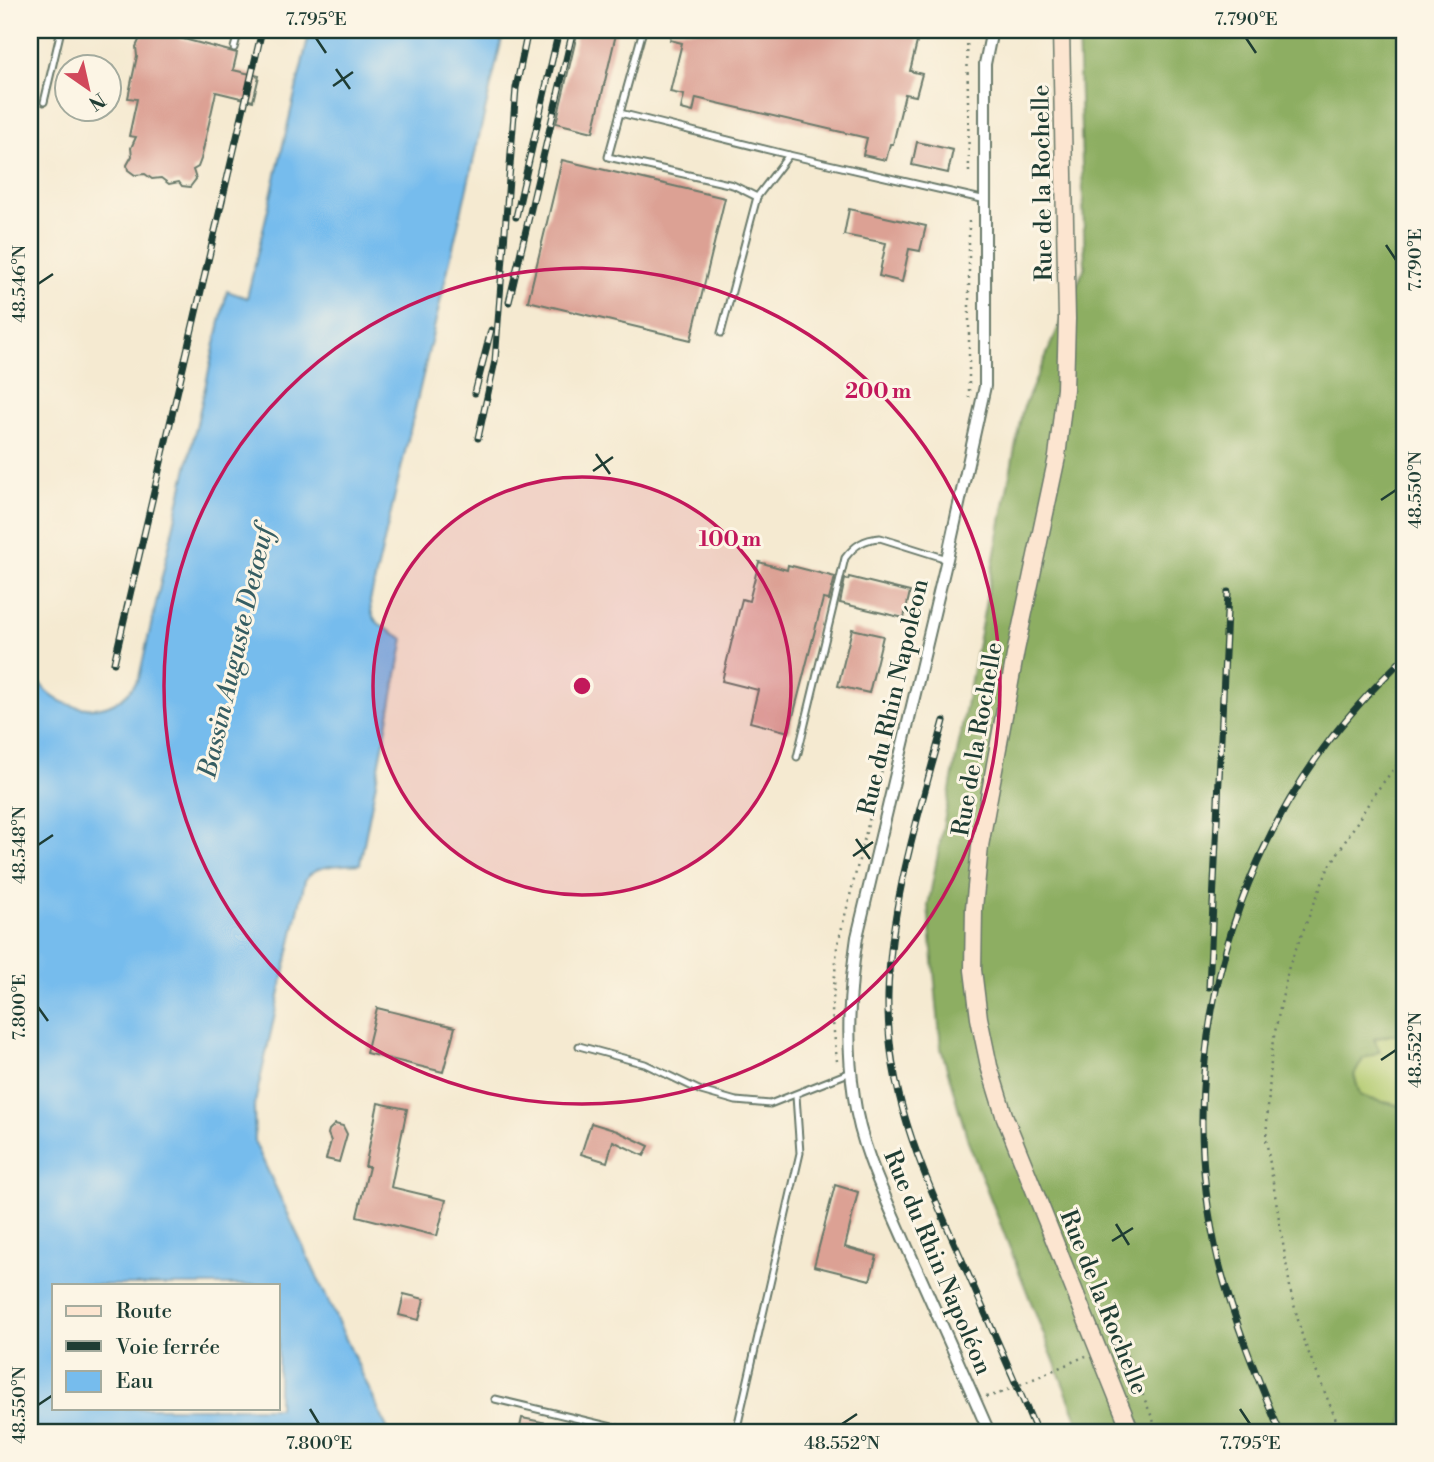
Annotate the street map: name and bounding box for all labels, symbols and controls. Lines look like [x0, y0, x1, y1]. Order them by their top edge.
text: 7.795°E [285, 8, 347, 31]
text: 7.790°E [1214, 8, 1278, 31]
north arrow [52, 52, 122, 122]
street label: Rue de la Rochelle [1026, 84, 1060, 282]
text: N [84, 87, 110, 115]
text: 7.790°E [1404, 228, 1427, 292]
text: 48.546°N [8, 245, 31, 323]
text: 200 m [845, 379, 911, 405]
text: 48.550°N [1404, 451, 1427, 529]
water label: Bassin Auguste Detœuf [191, 518, 282, 782]
text: 100 m [699, 527, 761, 553]
street label: Rue du Rhin Napoléon [852, 576, 936, 818]
street label: Rue de la Rochelle [946, 640, 1010, 839]
centre of rings [570, 674, 594, 698]
text: 48.548°N [8, 806, 31, 884]
text: 7.800°E [8, 974, 31, 1040]
text: 48.552°N [1404, 1011, 1427, 1088]
street label: Rue du Rhin Napoléon [876, 1145, 998, 1379]
street label: Rue de la Rochelle [1052, 1206, 1154, 1399]
legend [52, 1284, 280, 1410]
text: Route [116, 1299, 172, 1325]
text: Voie ferrée [115, 1335, 220, 1361]
text: 48.550°N [8, 1366, 31, 1444]
text: Eau [116, 1369, 153, 1395]
text: 7.800°E [286, 1432, 352, 1455]
text: 48.552°N [804, 1432, 881, 1455]
text: 7.795°E [1219, 1432, 1281, 1455]

